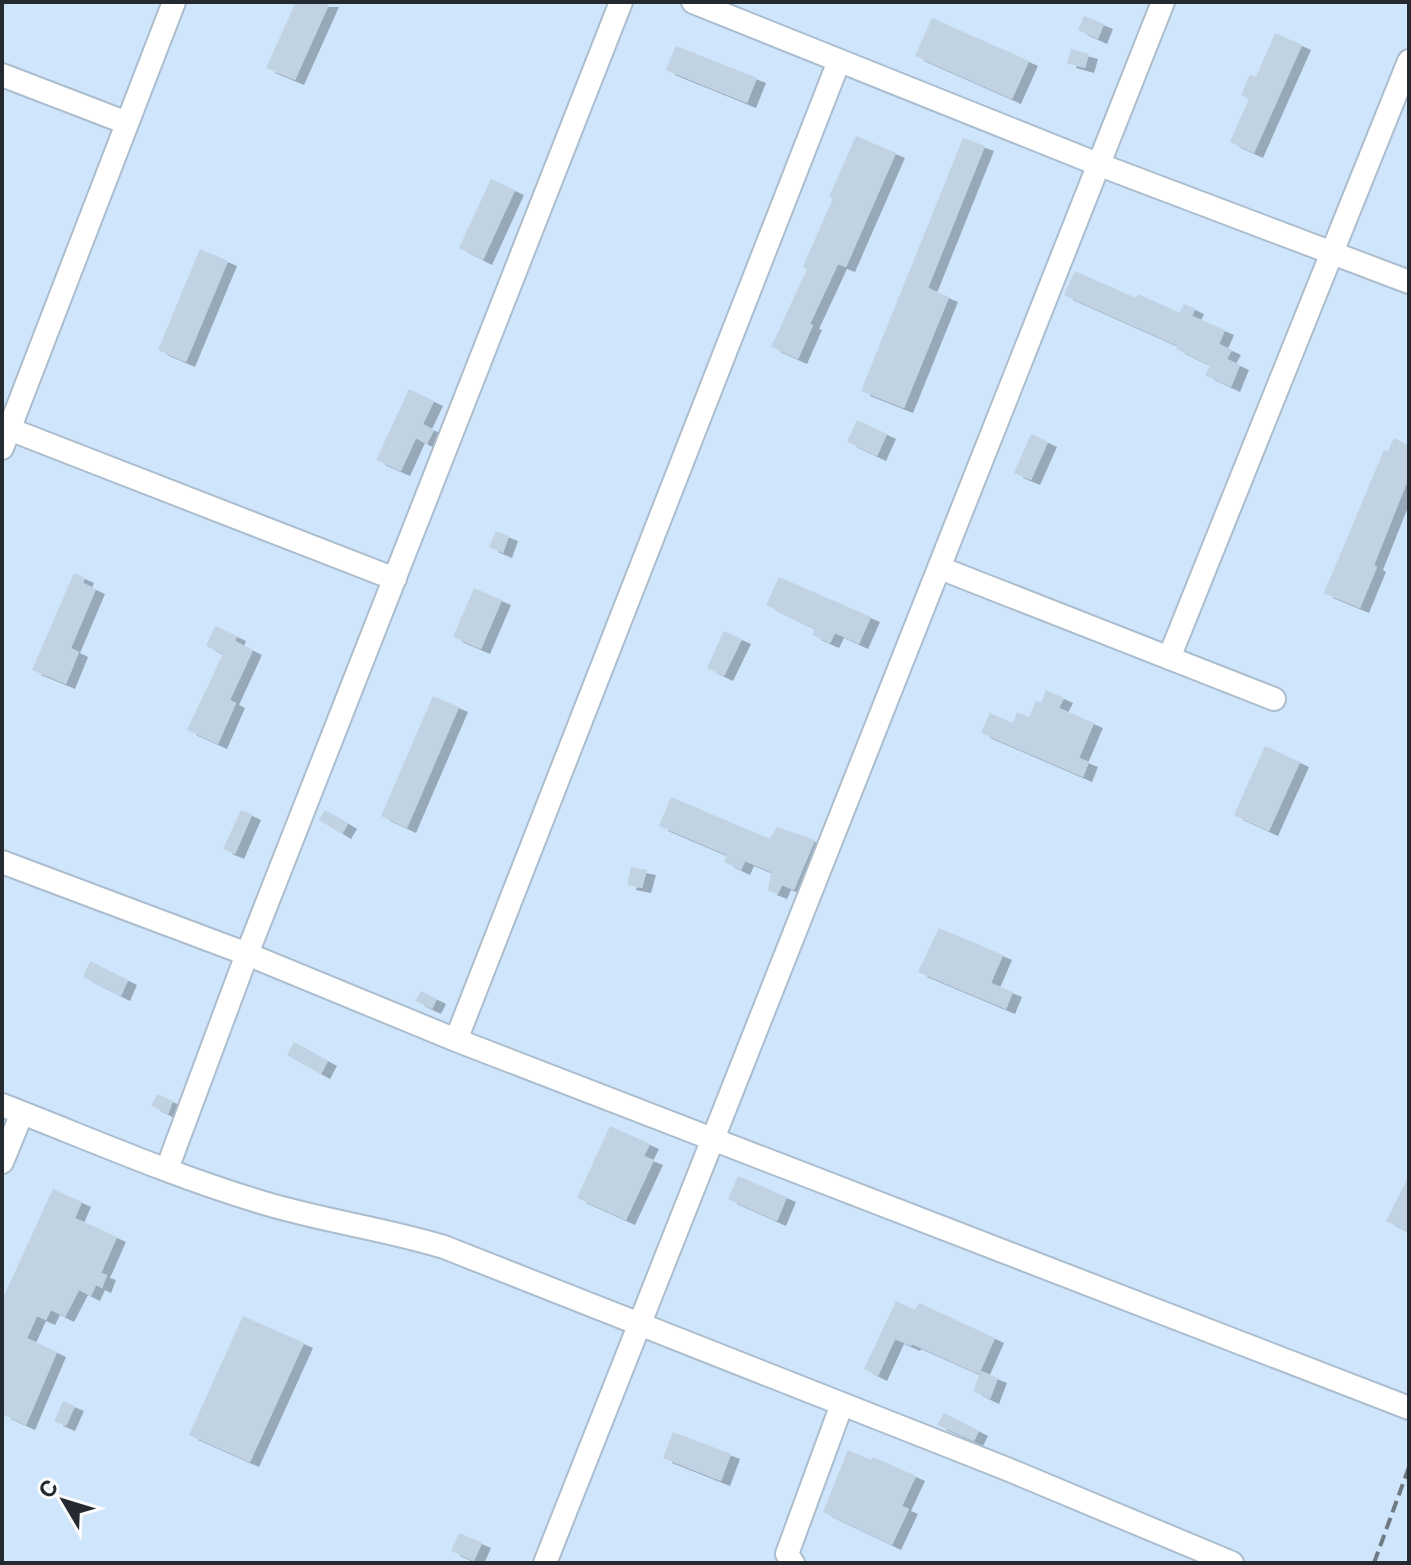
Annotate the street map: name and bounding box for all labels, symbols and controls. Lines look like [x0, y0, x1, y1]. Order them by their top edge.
north arrow [24, 1461, 104, 1541]
text: С [33, 1474, 63, 1503]

